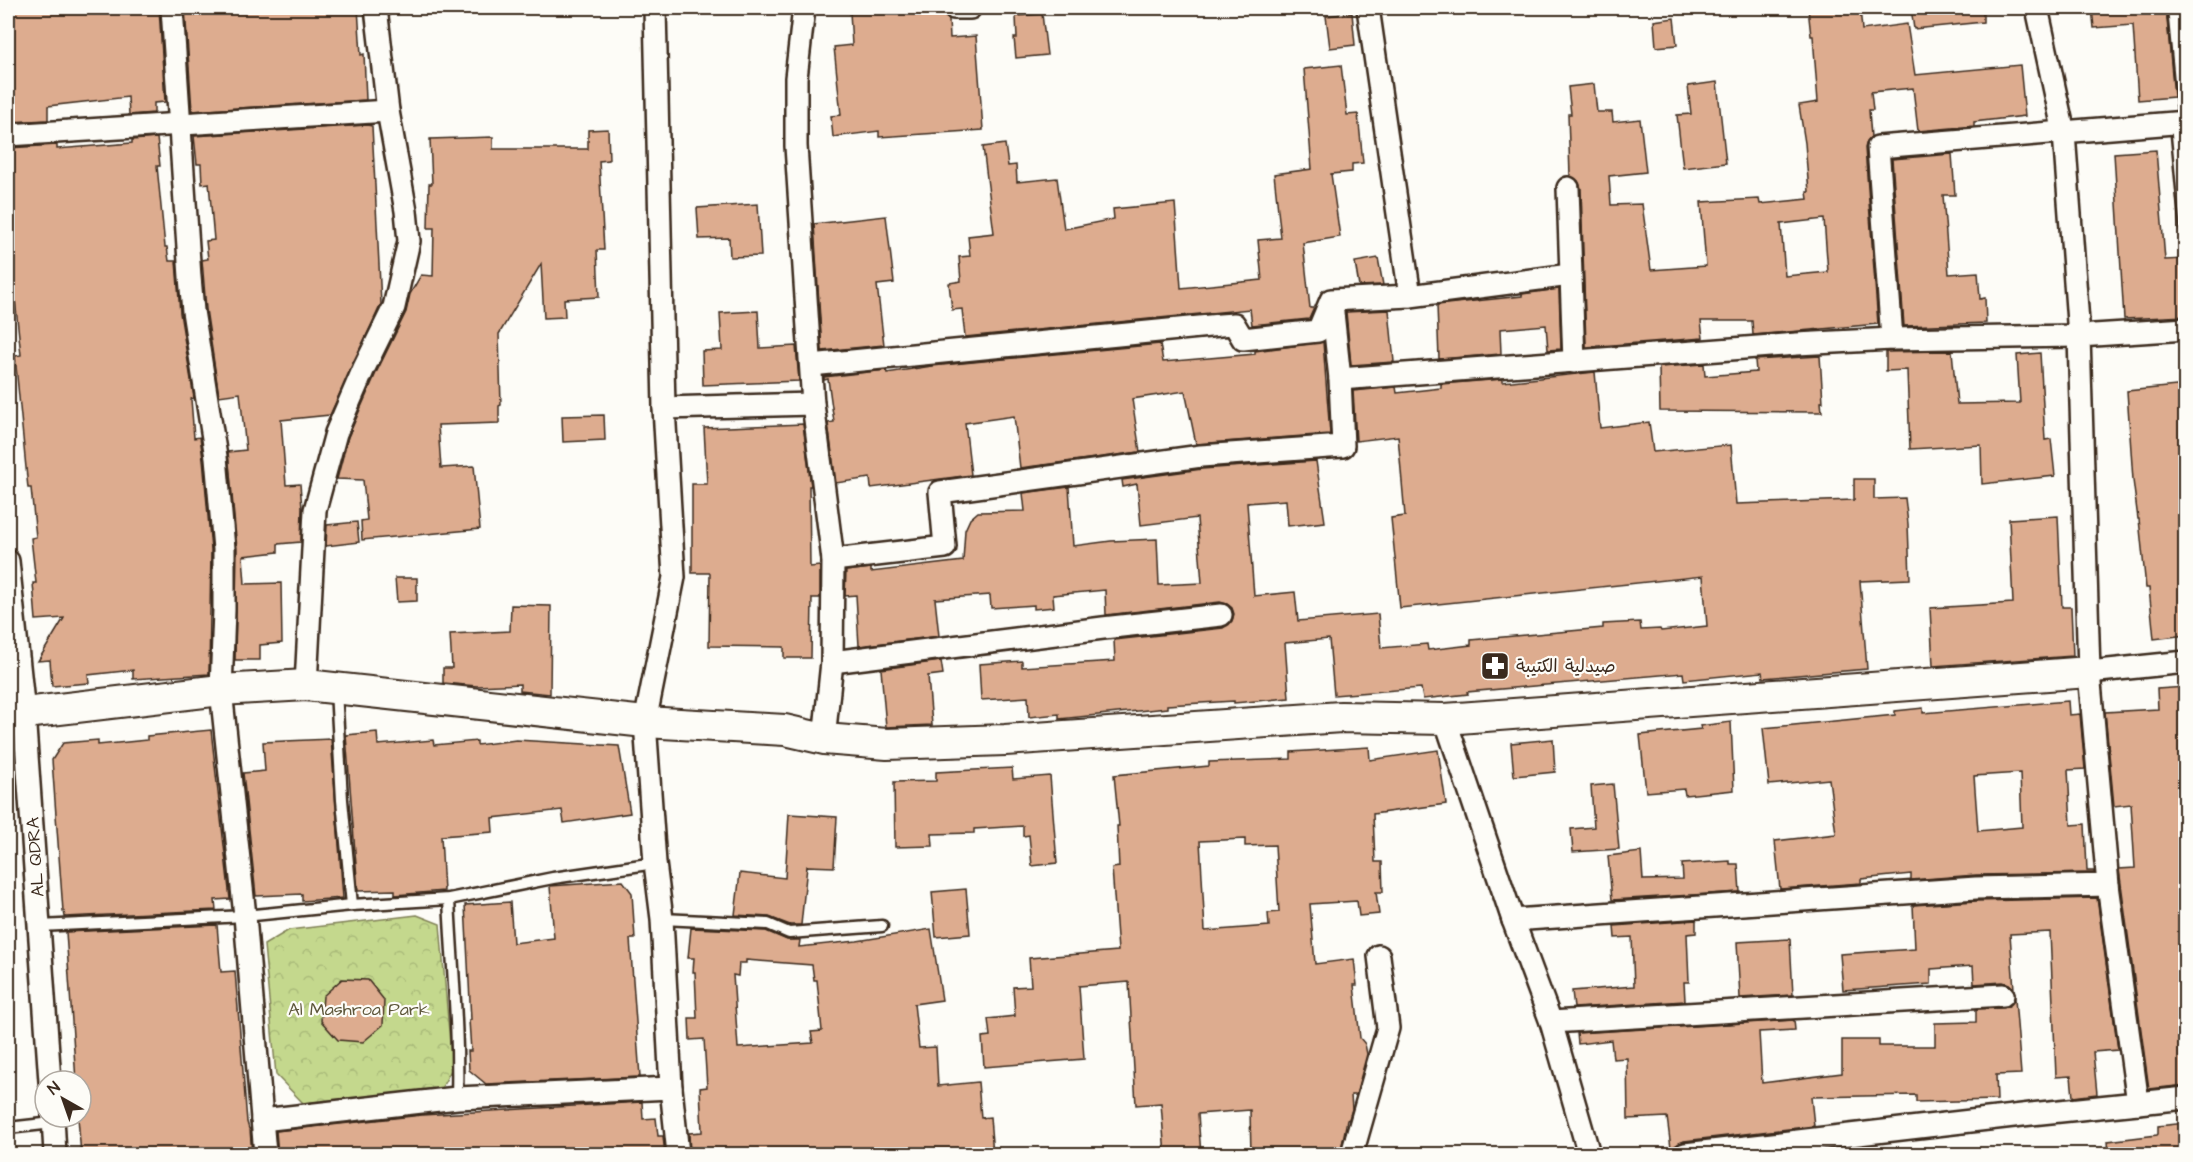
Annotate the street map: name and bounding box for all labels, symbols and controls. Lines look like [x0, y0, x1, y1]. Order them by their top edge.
pharmacy icon: صيدلية الكتيبة [1479, 650, 1511, 682]
place label: صيدلية الكتيبة [1516, 654, 1616, 679]
street label: AL QDRA [20, 816, 51, 898]
park label: Al Mashroa Park [288, 997, 430, 1022]
north arrow [33, 1069, 93, 1129]
text: N [43, 1077, 65, 1100]

